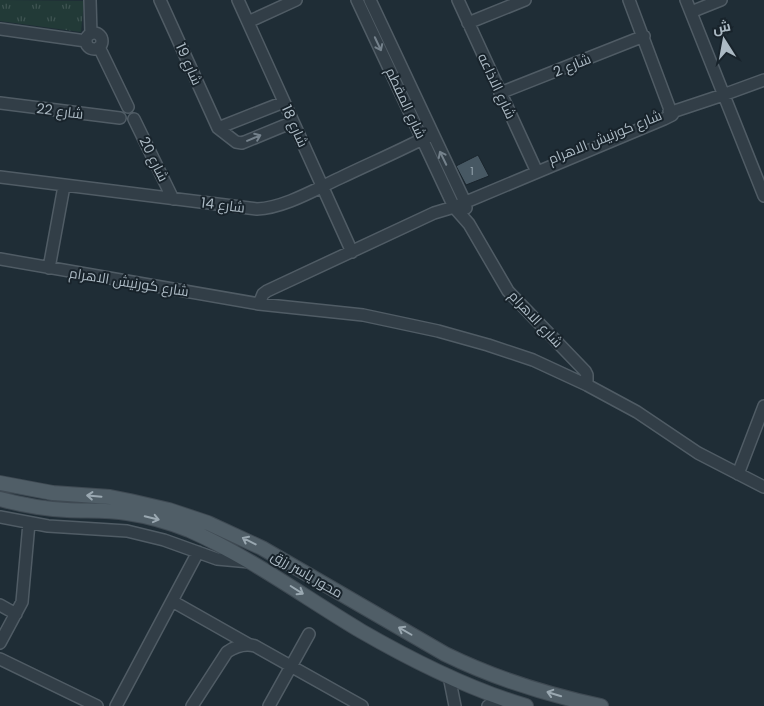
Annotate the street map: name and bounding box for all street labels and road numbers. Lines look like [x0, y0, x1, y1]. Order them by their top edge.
street label: شارع 19 [171, 40, 207, 88]
street label: شارع 2 [550, 48, 594, 82]
street label: شارع الاذاعه [473, 50, 521, 122]
street label: شارع المقطم [381, 64, 431, 142]
street label: شارع 22 [35, 98, 85, 124]
street label: شارع 18 [277, 102, 313, 150]
street label: شارع كورنيش الاهرام [545, 105, 665, 169]
street label: شارع 20 [135, 133, 173, 185]
street label: شارع 14 [200, 192, 246, 218]
street label: شارع كورنيش الاهرام [68, 263, 190, 301]
street label: شارع الاهرام [504, 286, 568, 352]
street label: محور ياسر رزق [268, 545, 346, 603]

